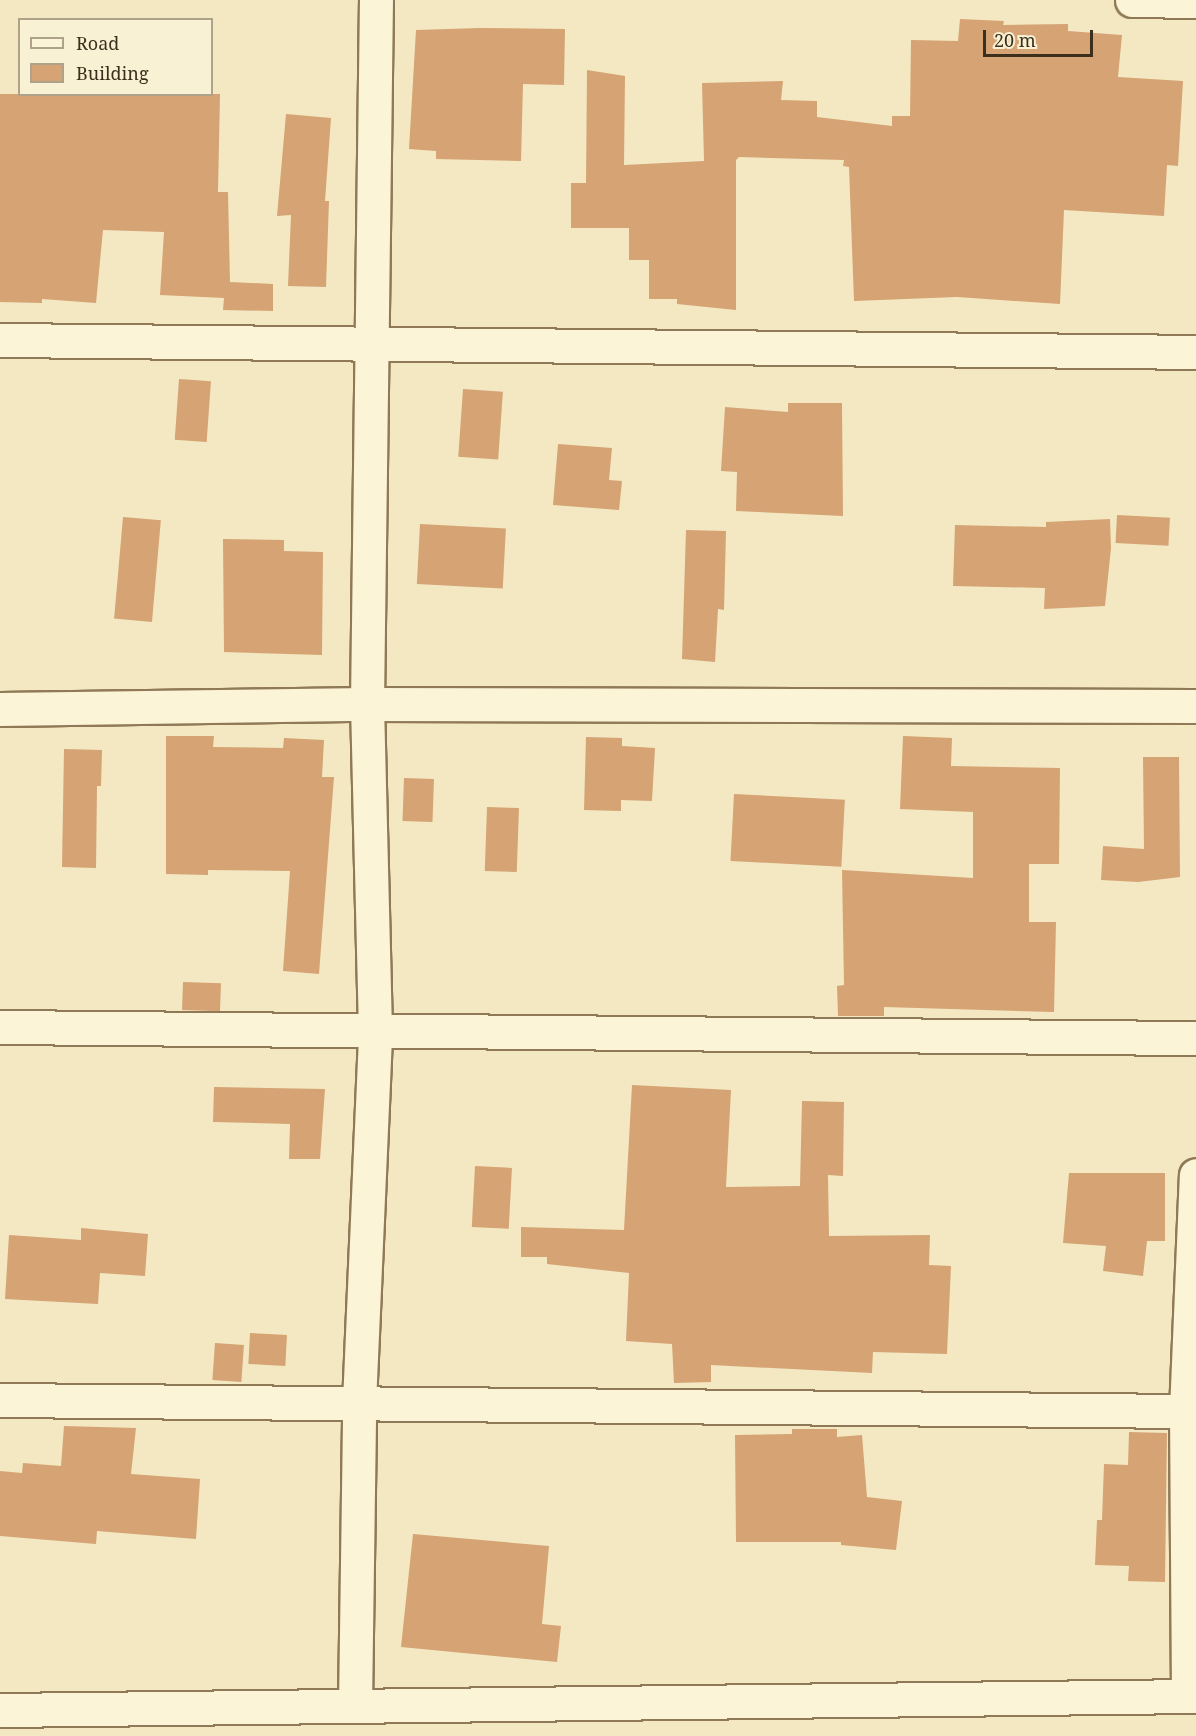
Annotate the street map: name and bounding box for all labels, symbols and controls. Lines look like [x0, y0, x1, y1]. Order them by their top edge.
legend [18, 18, 213, 96]
scale bar [986, 18, 1096, 56]
text: 20 m [994, 28, 1036, 52]
text: Road [76, 31, 119, 55]
text: Building [76, 61, 149, 85]

